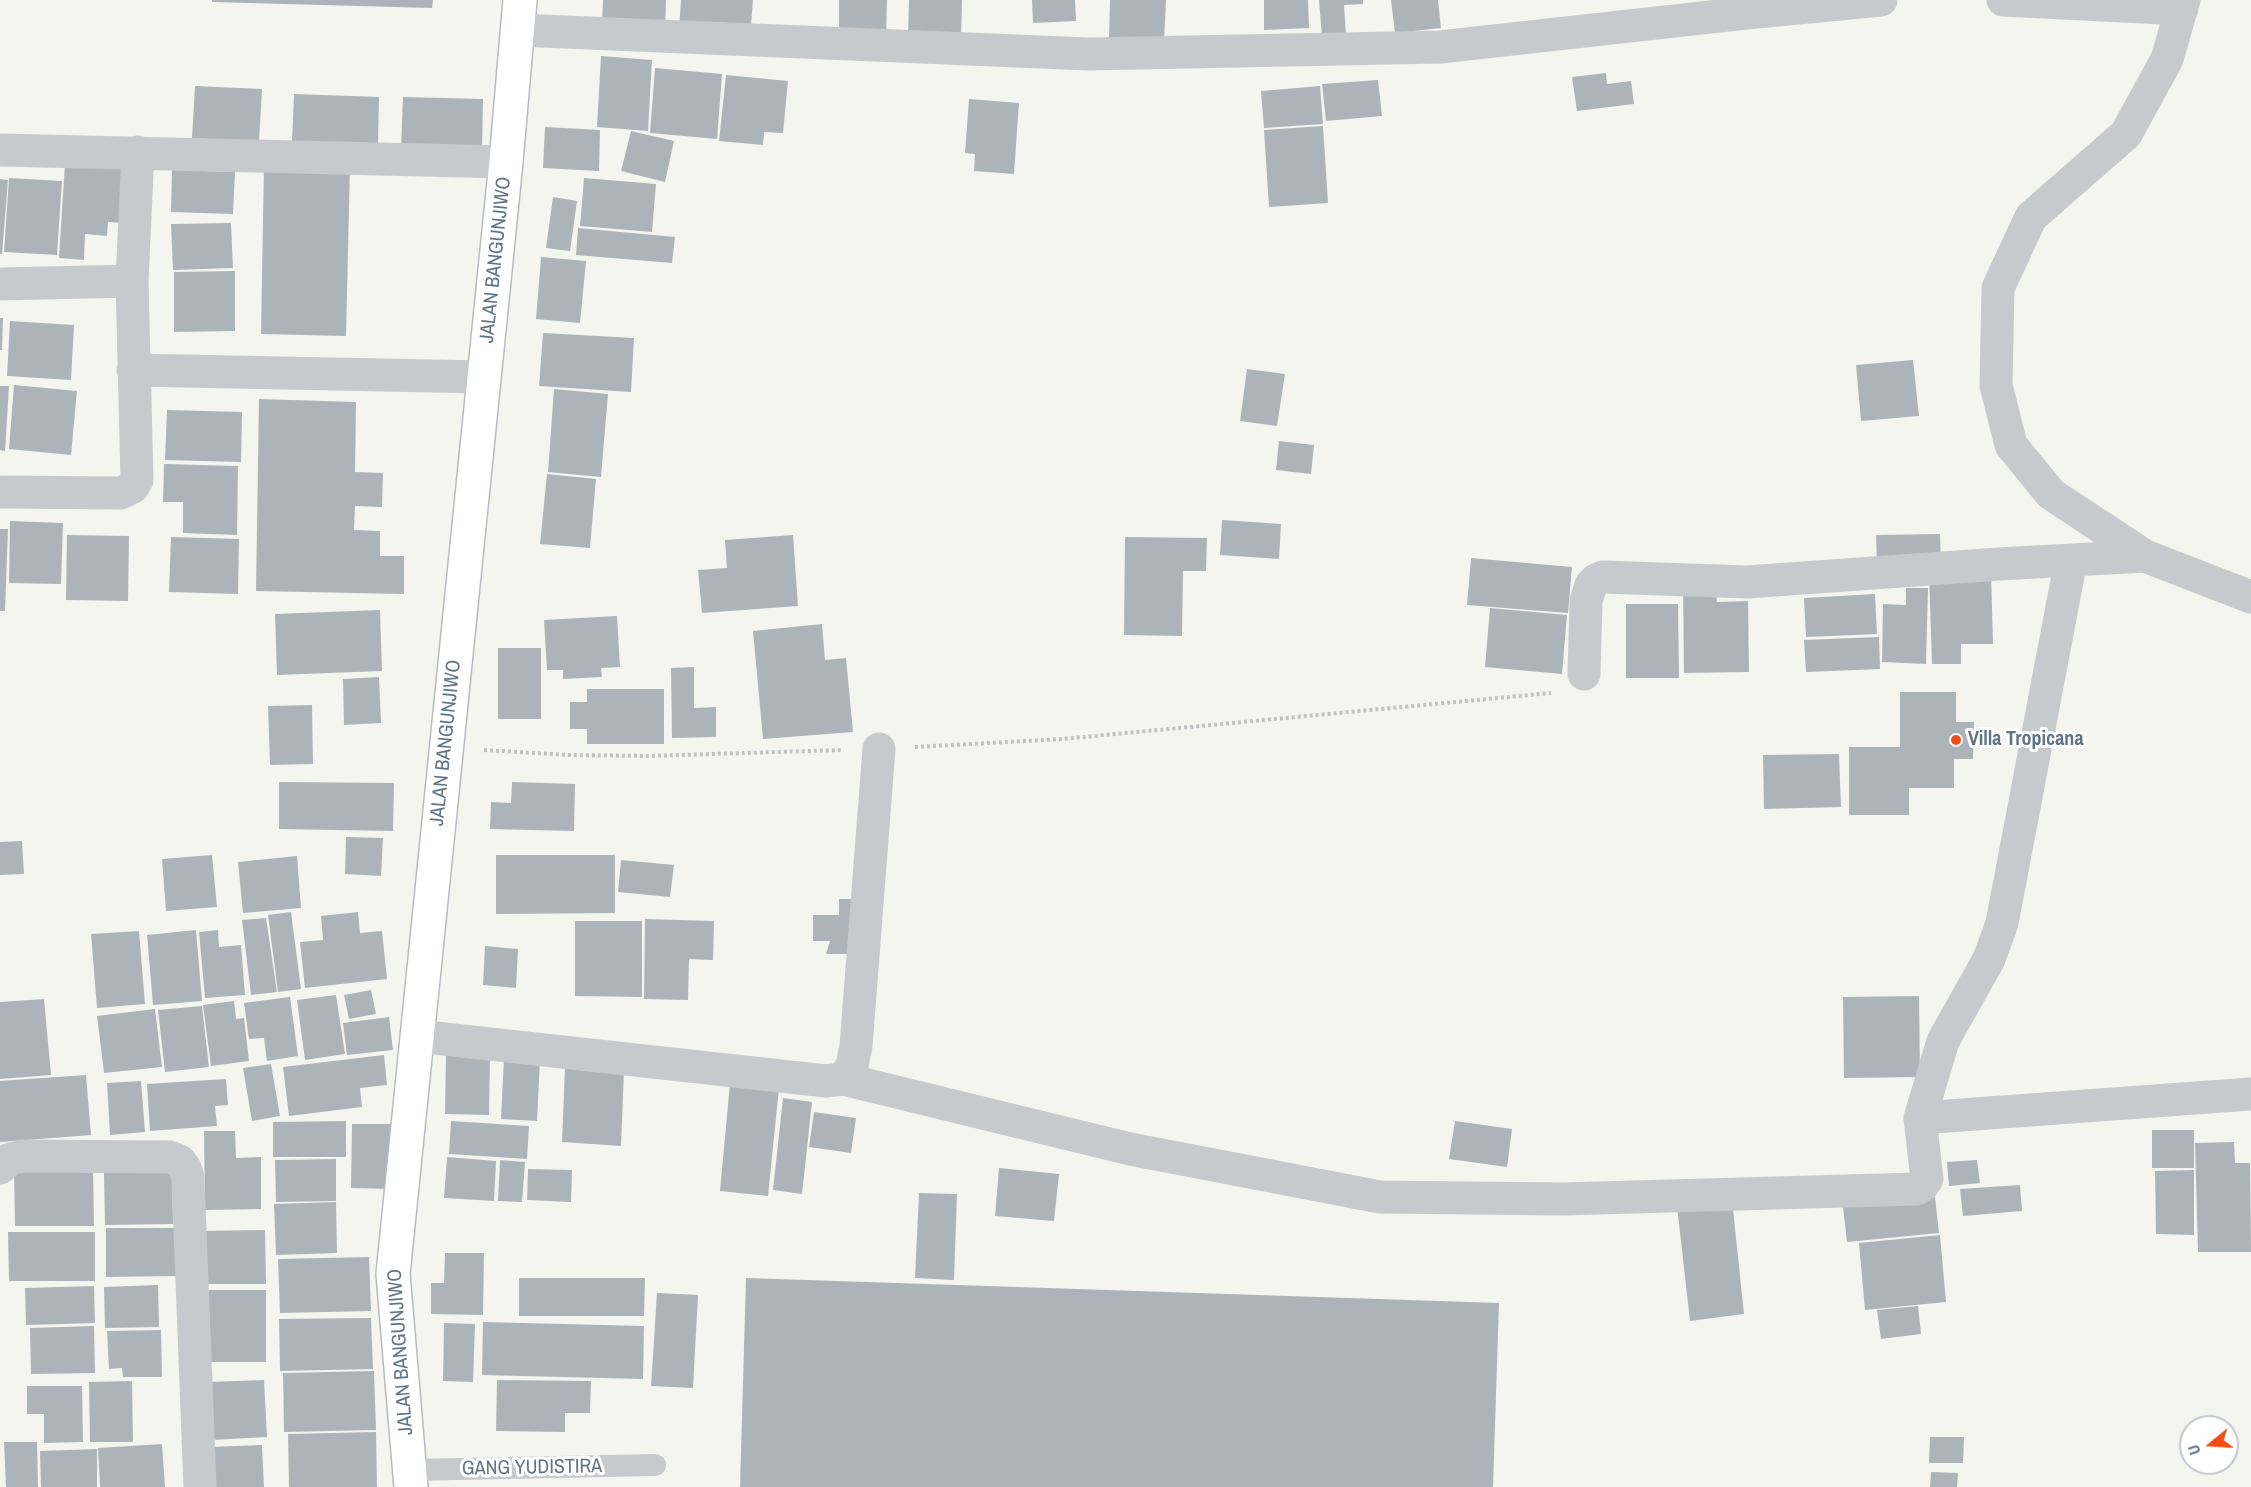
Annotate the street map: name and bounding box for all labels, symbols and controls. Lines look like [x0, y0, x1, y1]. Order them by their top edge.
street label: JALAN BANGUNJIWO [475, 176, 517, 344]
street label: JALAN BANGUNJIWO [425, 659, 467, 827]
place label: Villa Tropicana [1968, 728, 2083, 752]
marker: Villa Tropicana [1949, 733, 1963, 747]
street label: JALAN BANGUNJIWO [383, 1268, 419, 1436]
north arrow [2179, 1415, 2239, 1475]
text: U [2182, 1442, 2206, 1458]
street label: GANG YUDISTIRA [462, 1455, 602, 1481]

